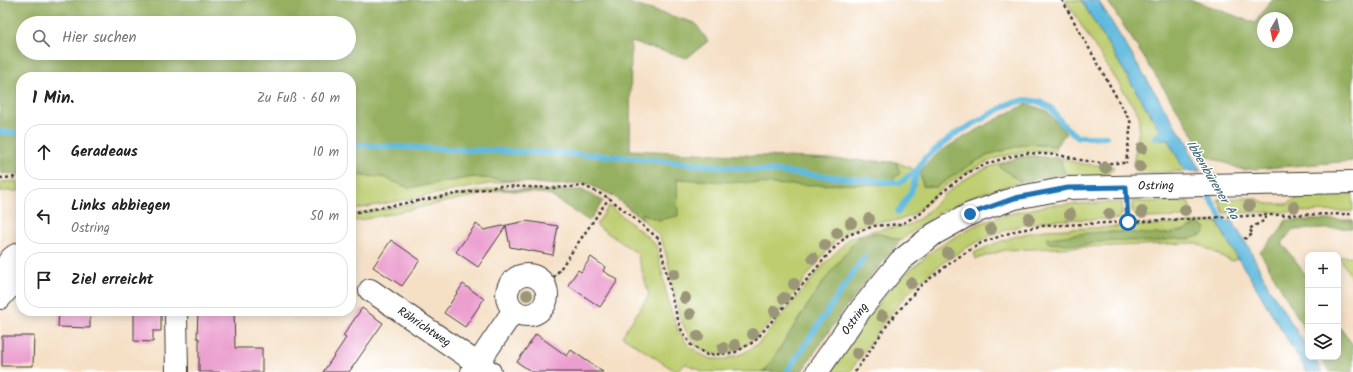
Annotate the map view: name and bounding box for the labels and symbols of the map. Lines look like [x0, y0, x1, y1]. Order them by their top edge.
north arrow [1257, 12, 1293, 48]
water label: Ibbenbürener Aa [1180, 136, 1245, 225]
street label: Ostring [1138, 176, 1174, 196]
route end [961, 205, 979, 223]
route start [1119, 213, 1137, 231]
street label: Ostring [837, 299, 873, 339]
street label: Röhrichtweg [393, 302, 455, 352]

